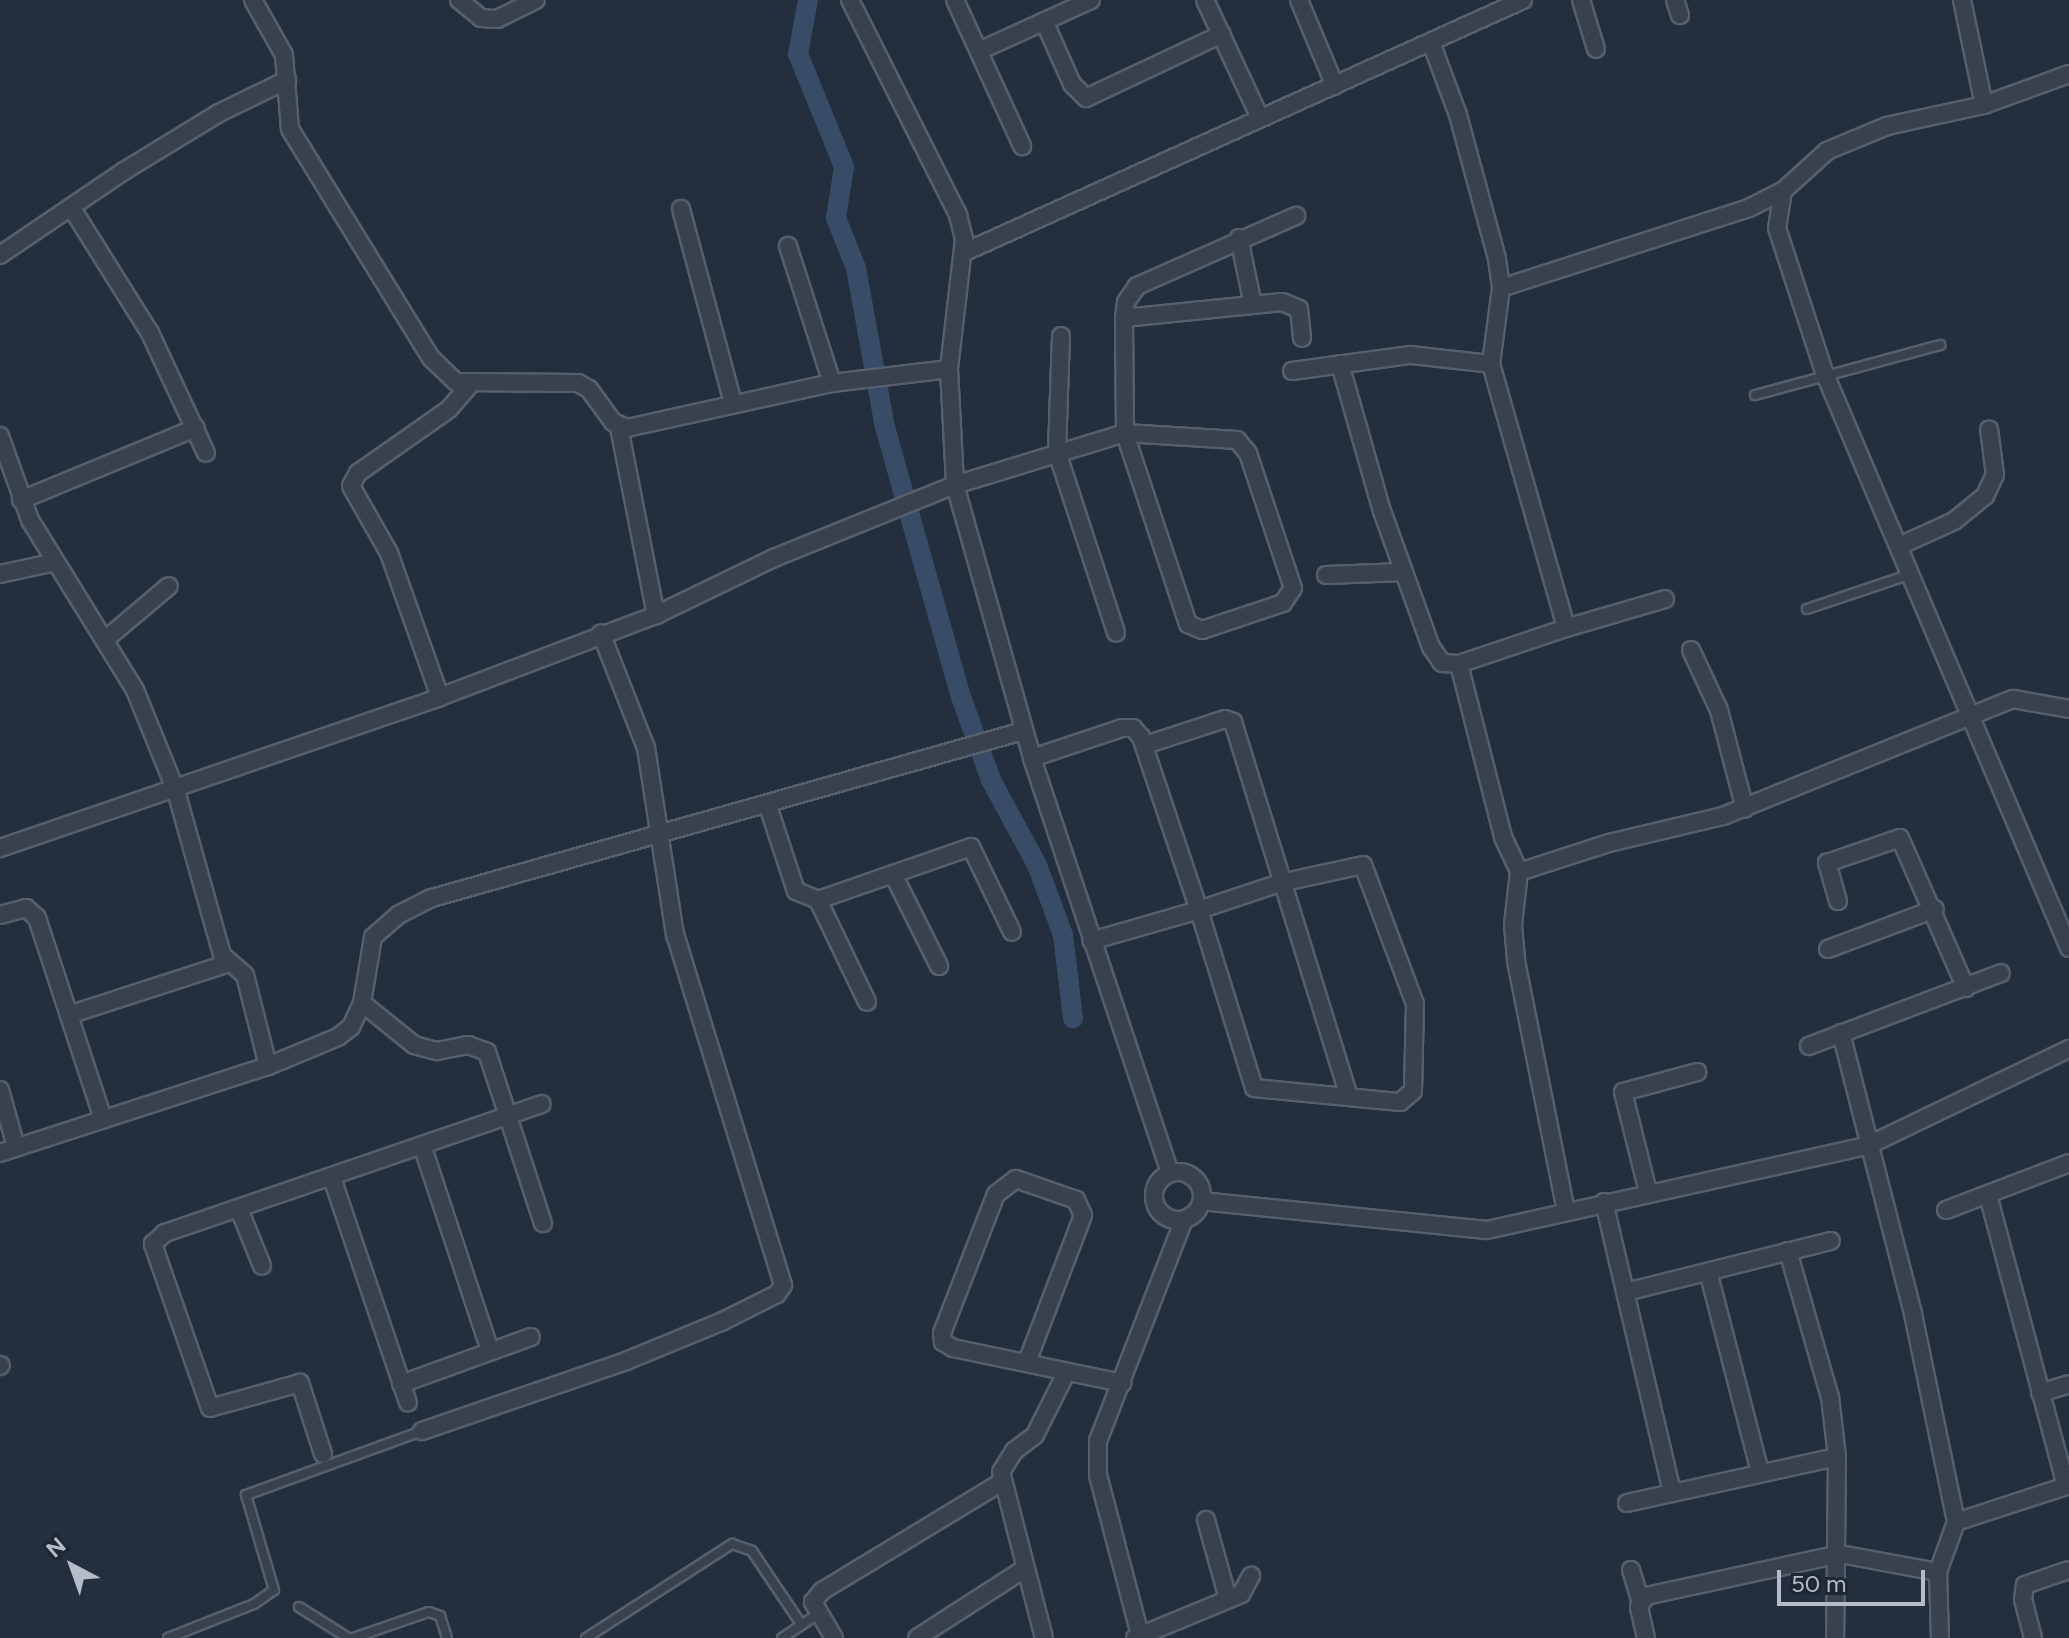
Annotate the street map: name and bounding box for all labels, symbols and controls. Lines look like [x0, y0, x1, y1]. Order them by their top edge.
north arrow [32, 1526, 112, 1606]
text: N [41, 1532, 71, 1563]
scale bar [1781, 1554, 1929, 1604]
text: 50 m [1791, 1569, 1847, 1598]

